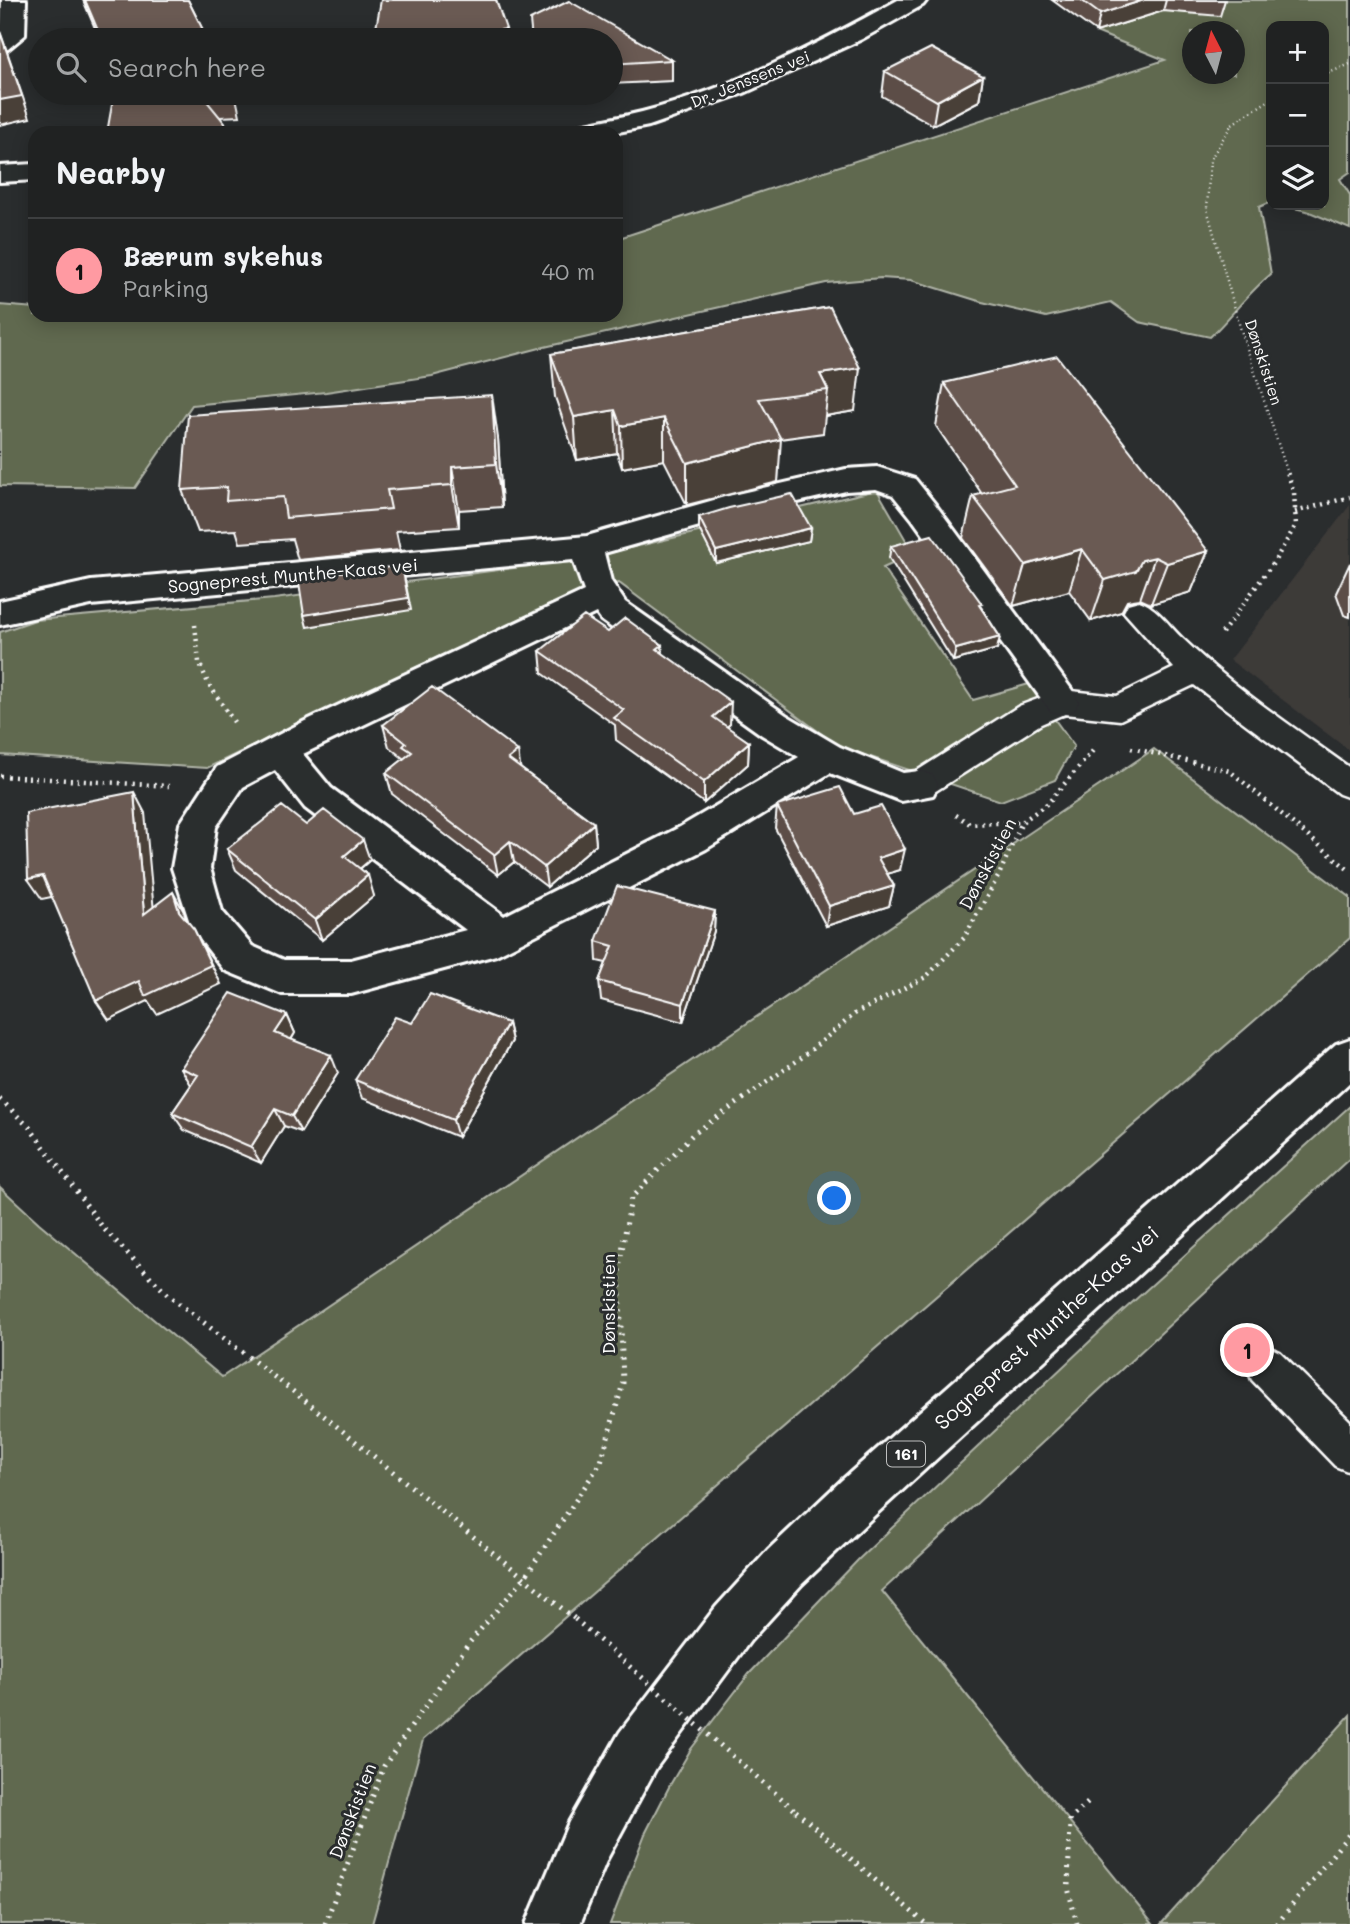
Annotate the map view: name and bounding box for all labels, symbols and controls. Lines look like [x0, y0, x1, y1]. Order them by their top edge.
north arrow [1182, 21, 1245, 84]
map controls [1266, 21, 1329, 210]
button: + [1266, 21, 1329, 84]
search box [28, 28, 623, 105]
street label: Dr. Jenssens vei [687, 45, 813, 112]
icon: search [52, 48, 90, 86]
text: Search here [108, 50, 266, 84]
button: − [1266, 84, 1329, 147]
button: layers [1266, 147, 1329, 210]
text: Nearby [56, 152, 166, 192]
text: Bærum sykehus [123, 239, 323, 273]
text: 1 [74, 256, 84, 286]
text: 40 m [542, 256, 595, 286]
text: Parking [123, 273, 208, 303]
street label: Dønskistien [1241, 316, 1288, 407]
street label: Sogneprest Munthe-Kaas vei [167, 552, 419, 598]
street label: Dønskistien [953, 814, 1021, 913]
your location [817, 1181, 851, 1215]
street label: Sogneprest Munthe-Kaas vei [928, 1219, 1164, 1435]
street label: Dønskistien [596, 1254, 620, 1354]
pin: 1 [1224, 1324, 1270, 1376]
road number: 161 [887, 1442, 925, 1466]
street label: Dønskistien [323, 1760, 381, 1862]

